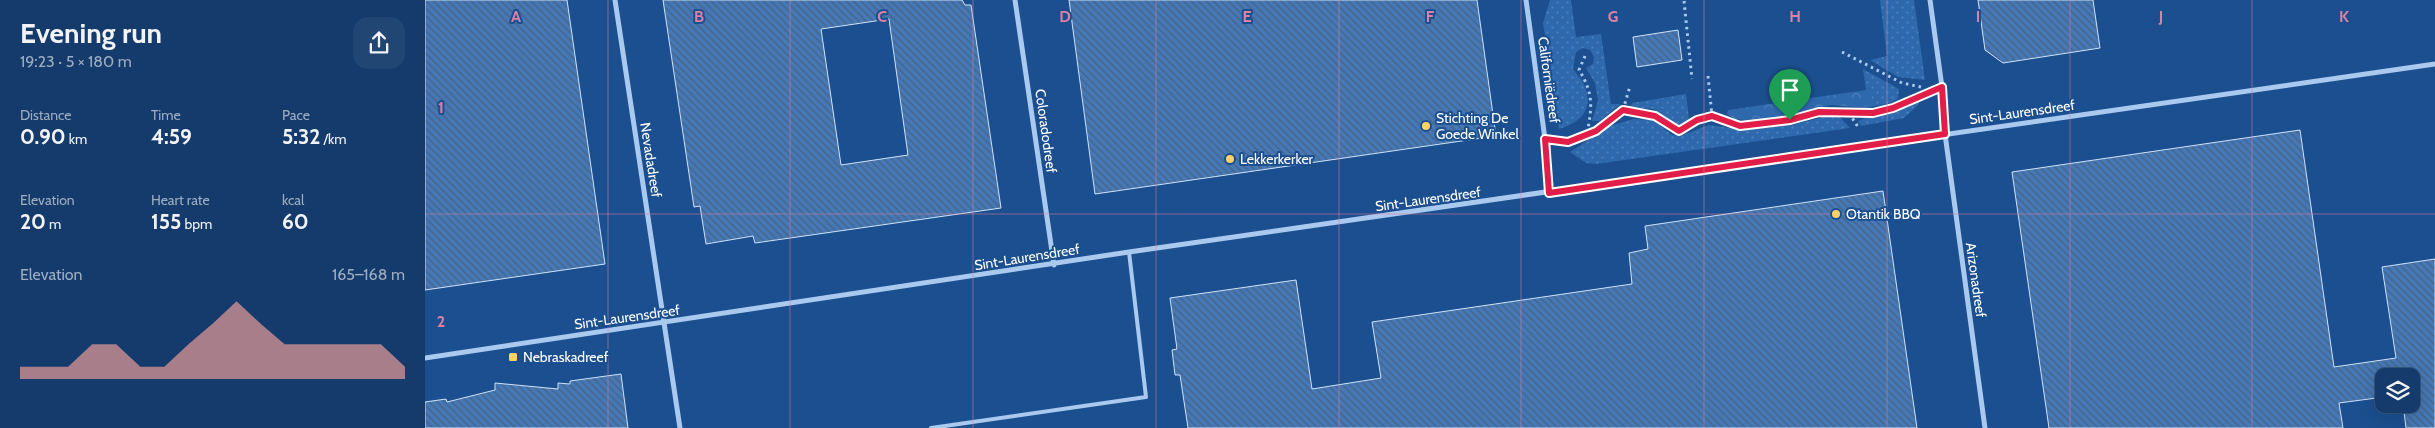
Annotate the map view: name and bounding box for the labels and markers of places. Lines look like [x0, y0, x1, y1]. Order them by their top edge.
pin [1769, 69, 1811, 120]
place label: Stichting De Goede Winkel [1436, 109, 1519, 143]
marker: Stichting De Goede Winkel [1420, 120, 1432, 132]
place label: Lekkerkerker [1240, 150, 1314, 168]
marker: Lekkerkerker [1224, 153, 1236, 165]
place label: Otantik BBQ [1846, 205, 1921, 223]
marker: Otantik BBQ [1830, 208, 1842, 220]
place label: Nebraskadreef [523, 348, 609, 366]
marker: Nebraskadreef [507, 351, 519, 363]

